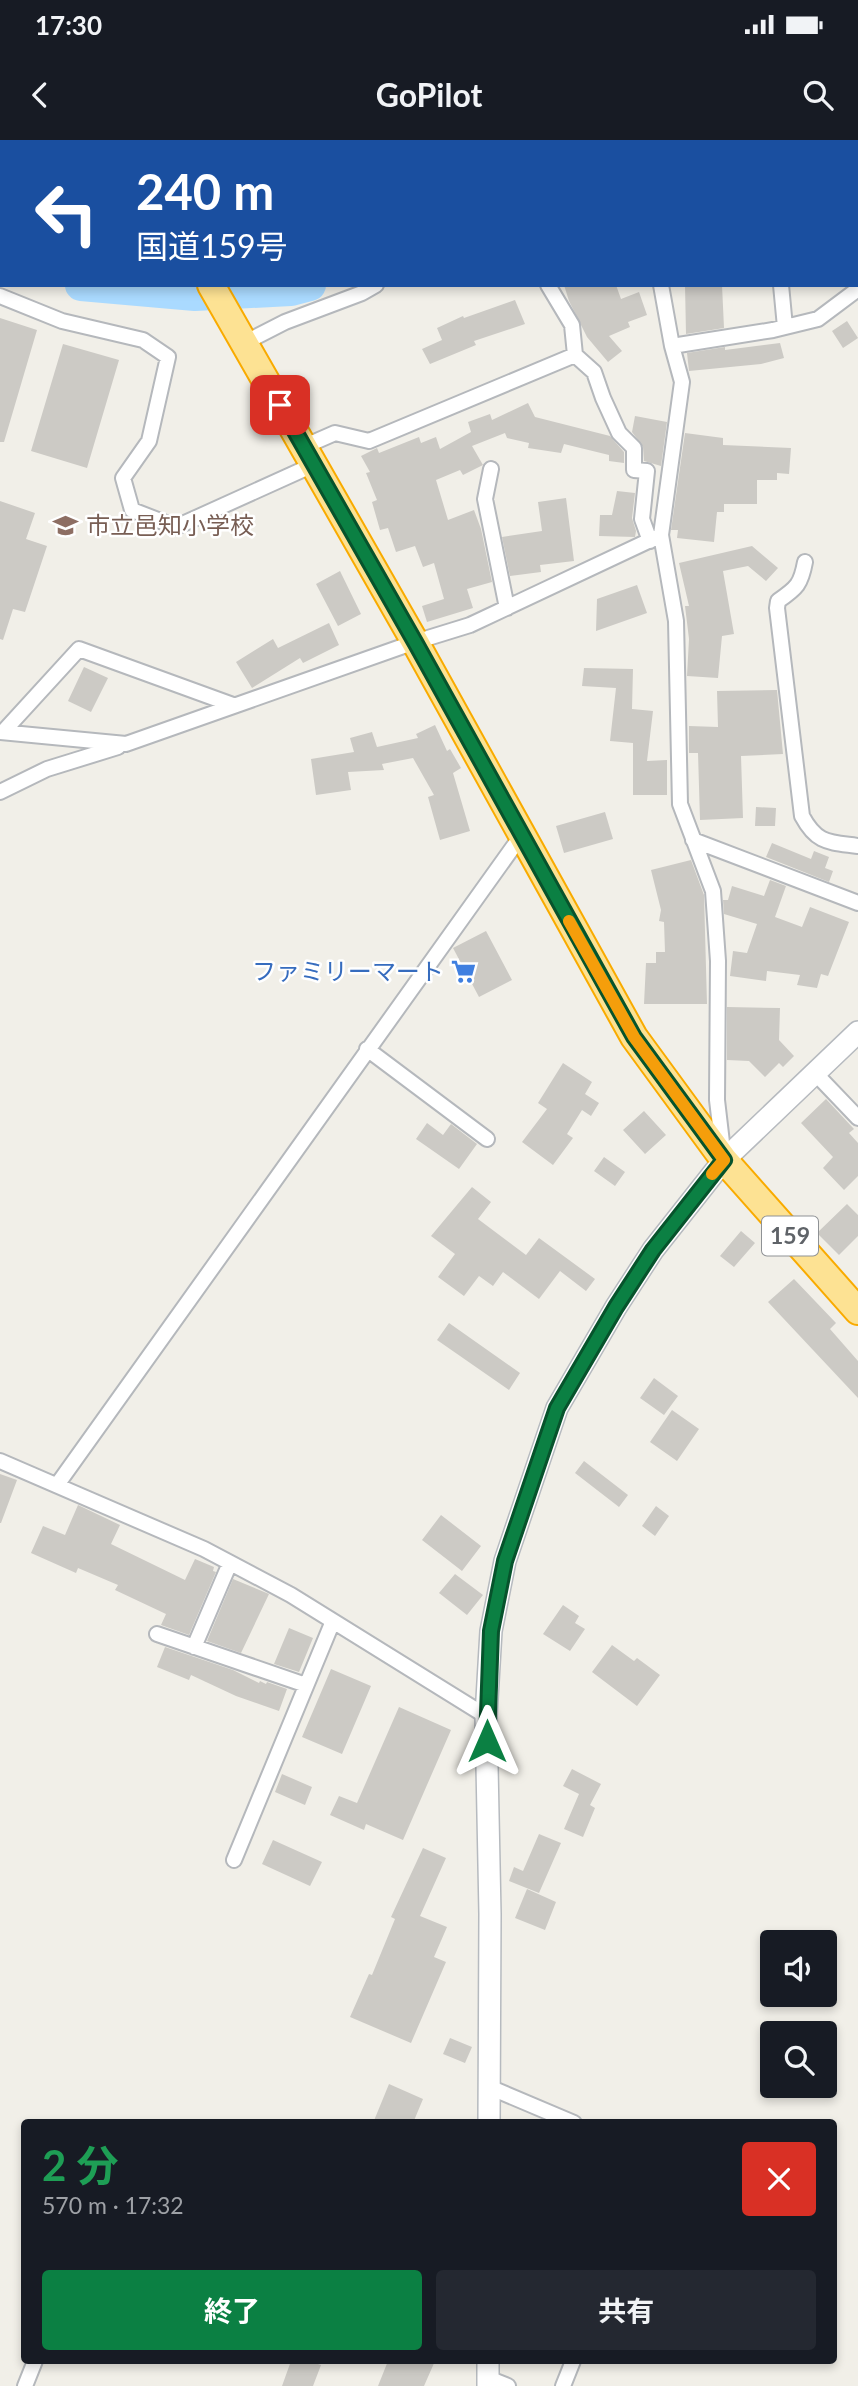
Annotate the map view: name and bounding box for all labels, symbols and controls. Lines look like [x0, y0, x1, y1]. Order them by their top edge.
text: 17:30 [35, 9, 102, 41]
text: GoPilot [376, 75, 482, 114]
icon: back [21, 76, 59, 114]
icon: search [799, 76, 837, 114]
text: 240 m [136, 162, 274, 220]
icon: left [21, 168, 112, 259]
text: 国道159号 [136, 226, 288, 265]
pin [250, 375, 310, 435]
icon: arrive [261, 386, 299, 424]
place label: 市立邑知小学校 [86, 510, 254, 539]
school or university icon: 市立邑知小学校 [52, 512, 80, 540]
place label: ファミリーマート [252, 956, 444, 985]
supermarket icon: ファミリーマート [450, 958, 478, 986]
road number: 159 [762, 1217, 818, 1256]
position arrow [450, 1704, 524, 1778]
map controls [760, 1930, 837, 2098]
button: sound [760, 1930, 837, 2007]
button: search [760, 2021, 837, 2098]
text: 2 分 [42, 2140, 119, 2190]
button: close [742, 2142, 816, 2216]
text: 570 m · 17:32 [42, 2191, 184, 2219]
button: 終了 [42, 2270, 422, 2350]
button: 共有 [436, 2270, 816, 2350]

